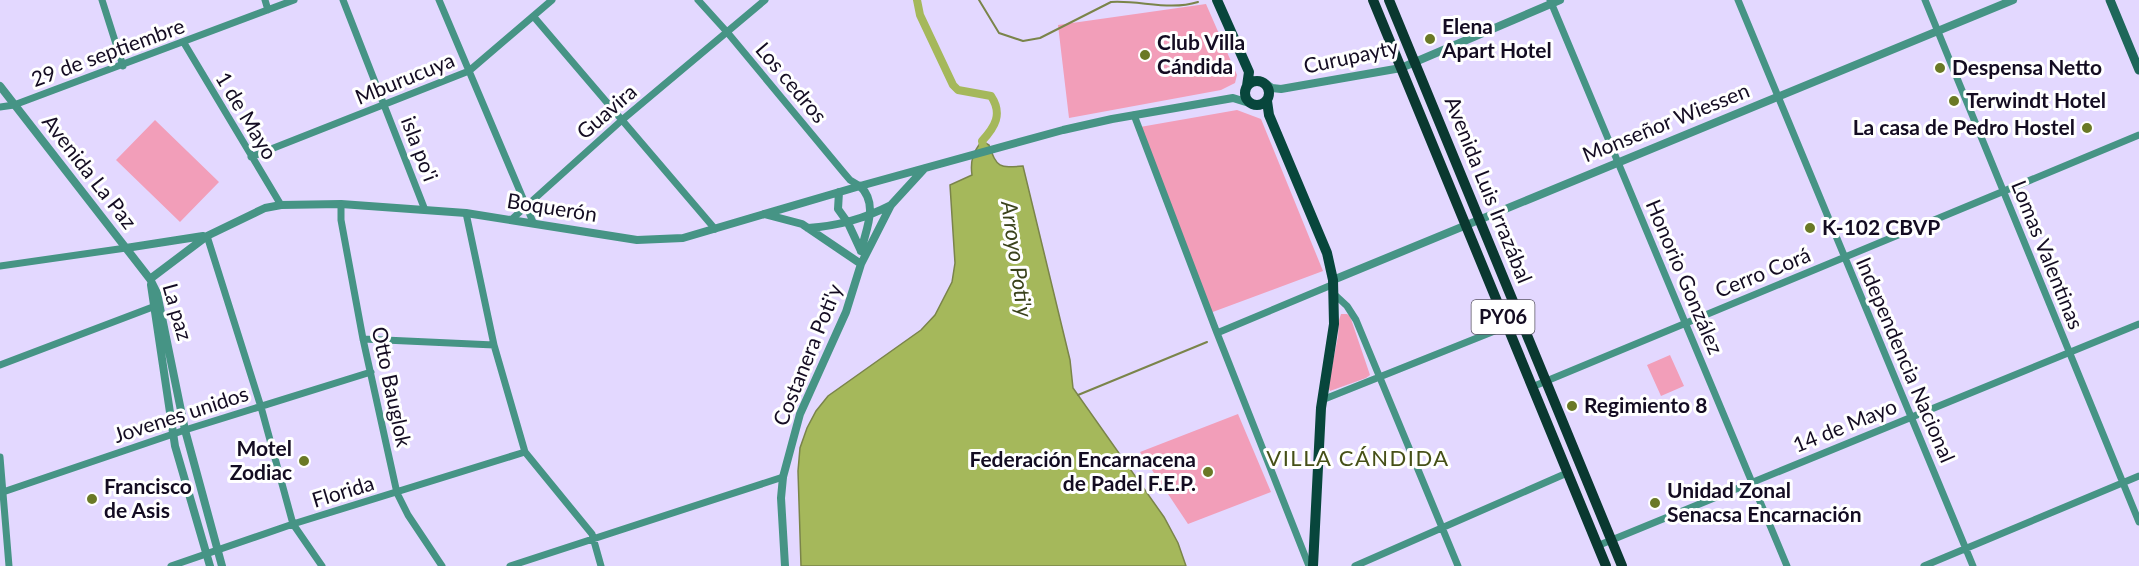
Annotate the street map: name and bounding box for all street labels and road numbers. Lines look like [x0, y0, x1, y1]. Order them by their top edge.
street label: 29 de septiembre [28, 12, 187, 91]
street label: Curupayty [1301, 33, 1400, 78]
street label: Los cedros [751, 37, 833, 127]
street label: Mburucuya [351, 46, 458, 109]
street label: 1 de Mayo [211, 67, 283, 164]
street label: Monseñor Wiessen [1578, 77, 1753, 166]
street label: Guavira [571, 78, 641, 144]
street label: Avenida Luis Irrazábal [1441, 92, 1538, 286]
street label: Avenida La Paz [38, 109, 143, 233]
street label: isla po'i [397, 112, 444, 184]
street label: Lomas Valentinas [2007, 176, 2090, 332]
street label: Boquerón [505, 187, 599, 226]
street label: Honorio González [1642, 195, 1729, 357]
street label: Cerro Corá [1711, 241, 1814, 302]
street label: Independencia Nacional [1852, 253, 1961, 466]
street label: La paz [158, 280, 198, 343]
street label: Costanera Poti'y [767, 280, 846, 429]
road number: PY06 [1472, 300, 1534, 334]
street label: Otto Bauglok [368, 324, 417, 449]
street label: Jovenes unidos [110, 380, 251, 447]
street label: 14 de Mayo [1789, 392, 1900, 457]
street label: Florida [309, 469, 377, 512]

